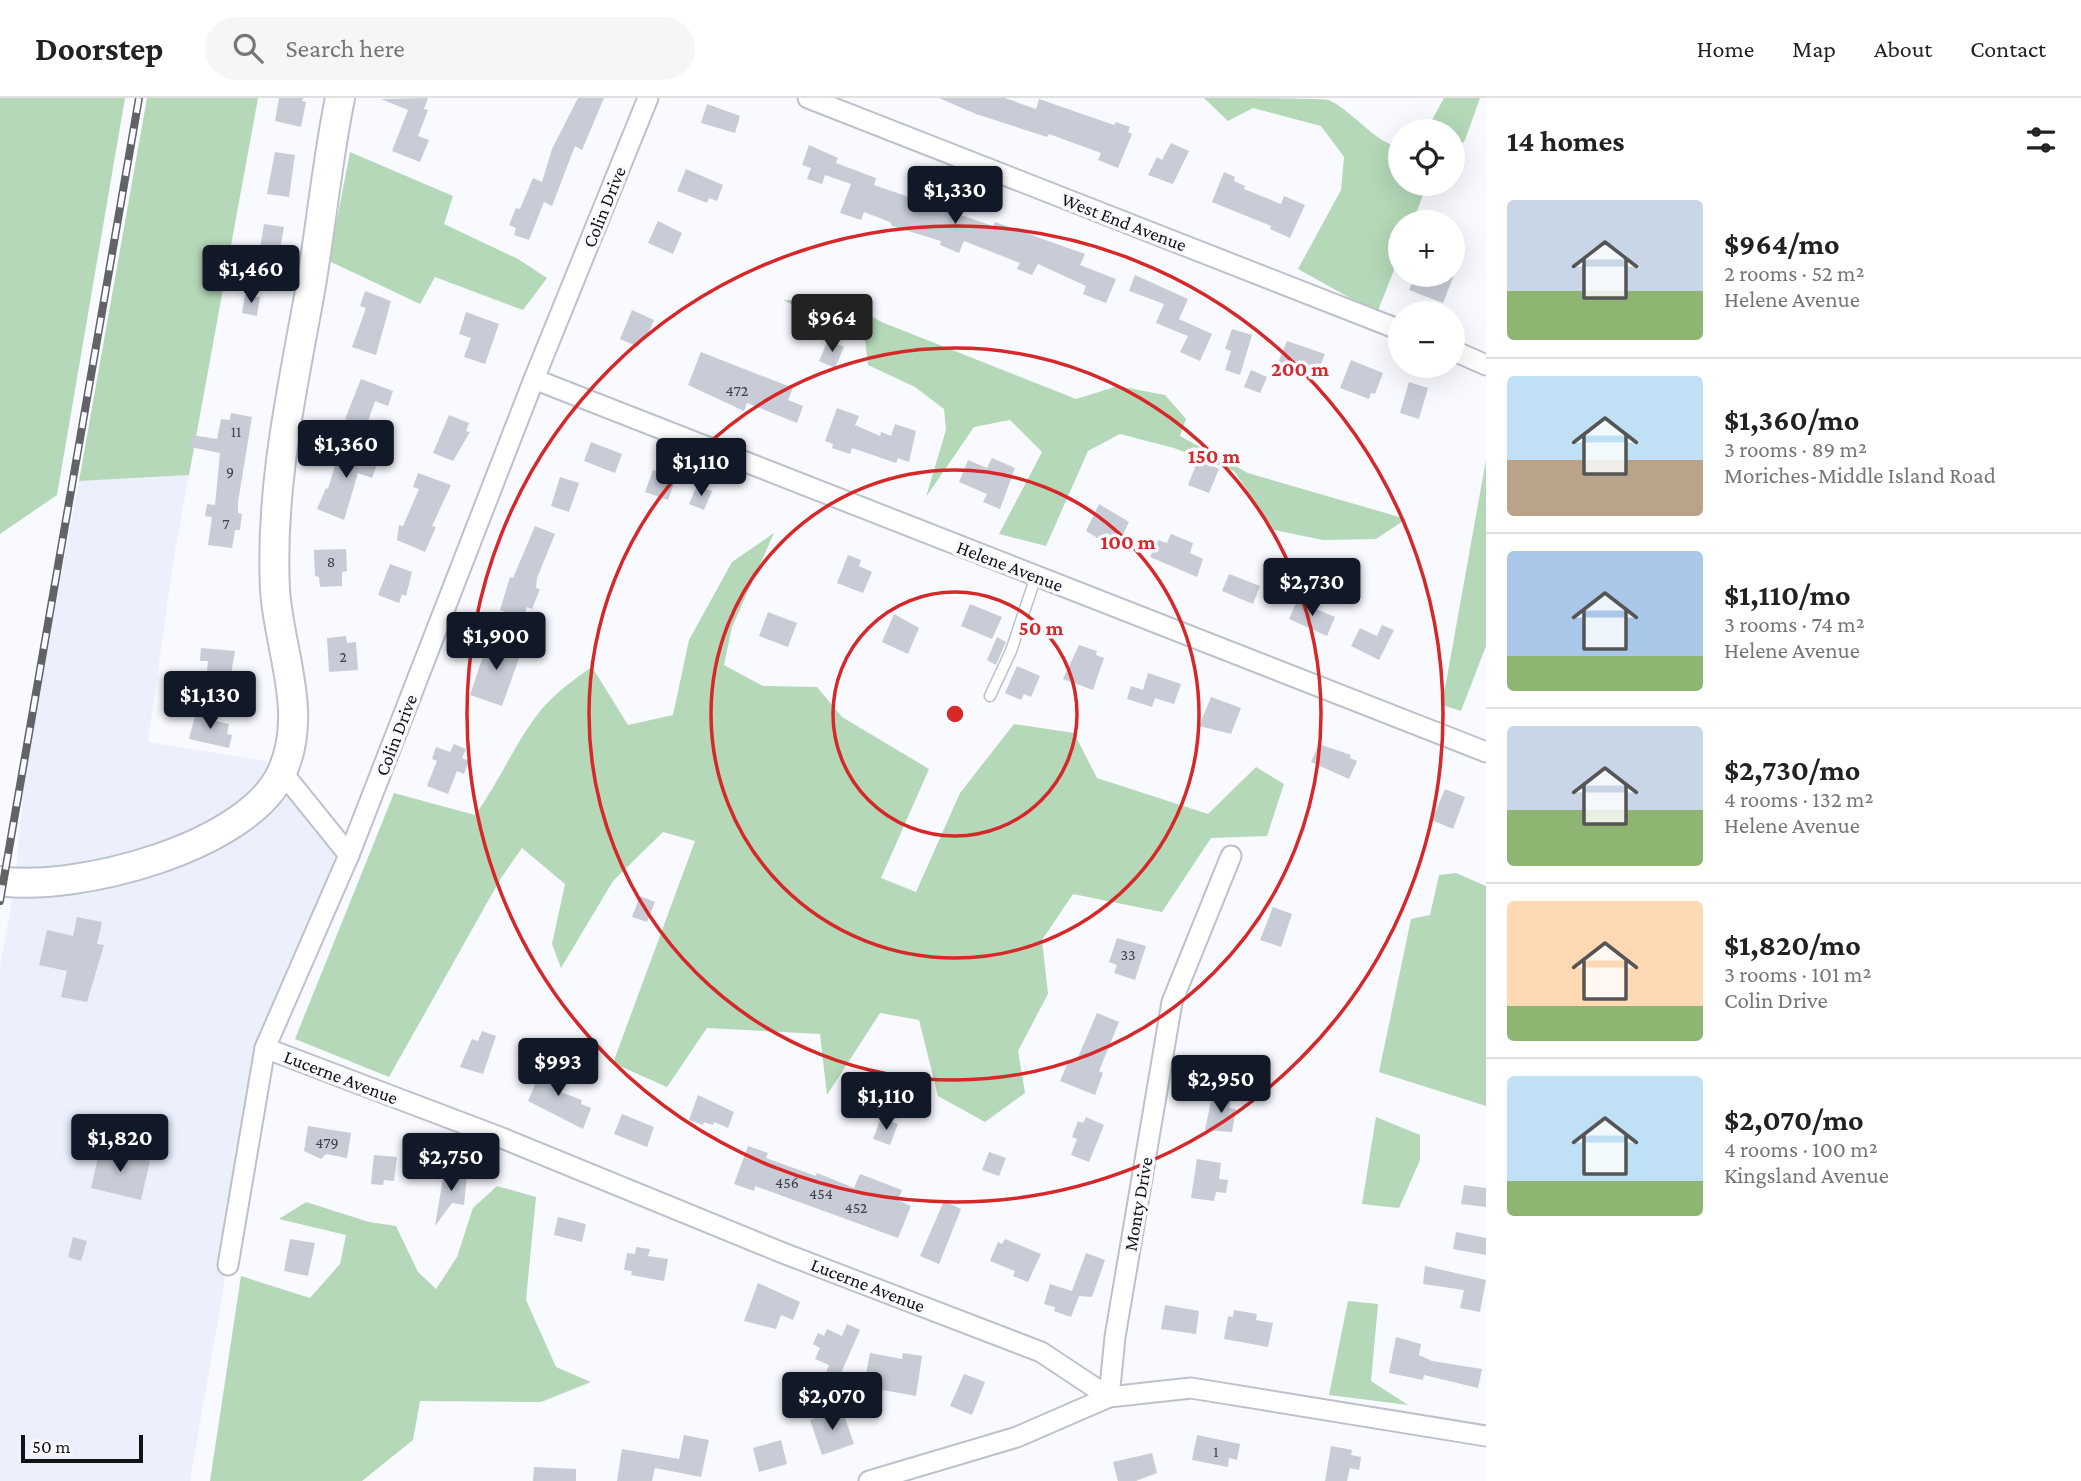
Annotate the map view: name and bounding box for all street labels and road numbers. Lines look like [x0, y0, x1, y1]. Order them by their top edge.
street label: Colin Drive [578, 163, 630, 251]
street label: West End Avenue [1058, 188, 1190, 256]
street label: Helene Avenue [954, 536, 1066, 596]
street label: Colin Drive [371, 691, 421, 779]
street label: Lucerne Avenue [281, 1046, 401, 1108]
street label: Monty Drive [1119, 1155, 1157, 1253]
street label: Lucerne Avenue [808, 1254, 928, 1316]

